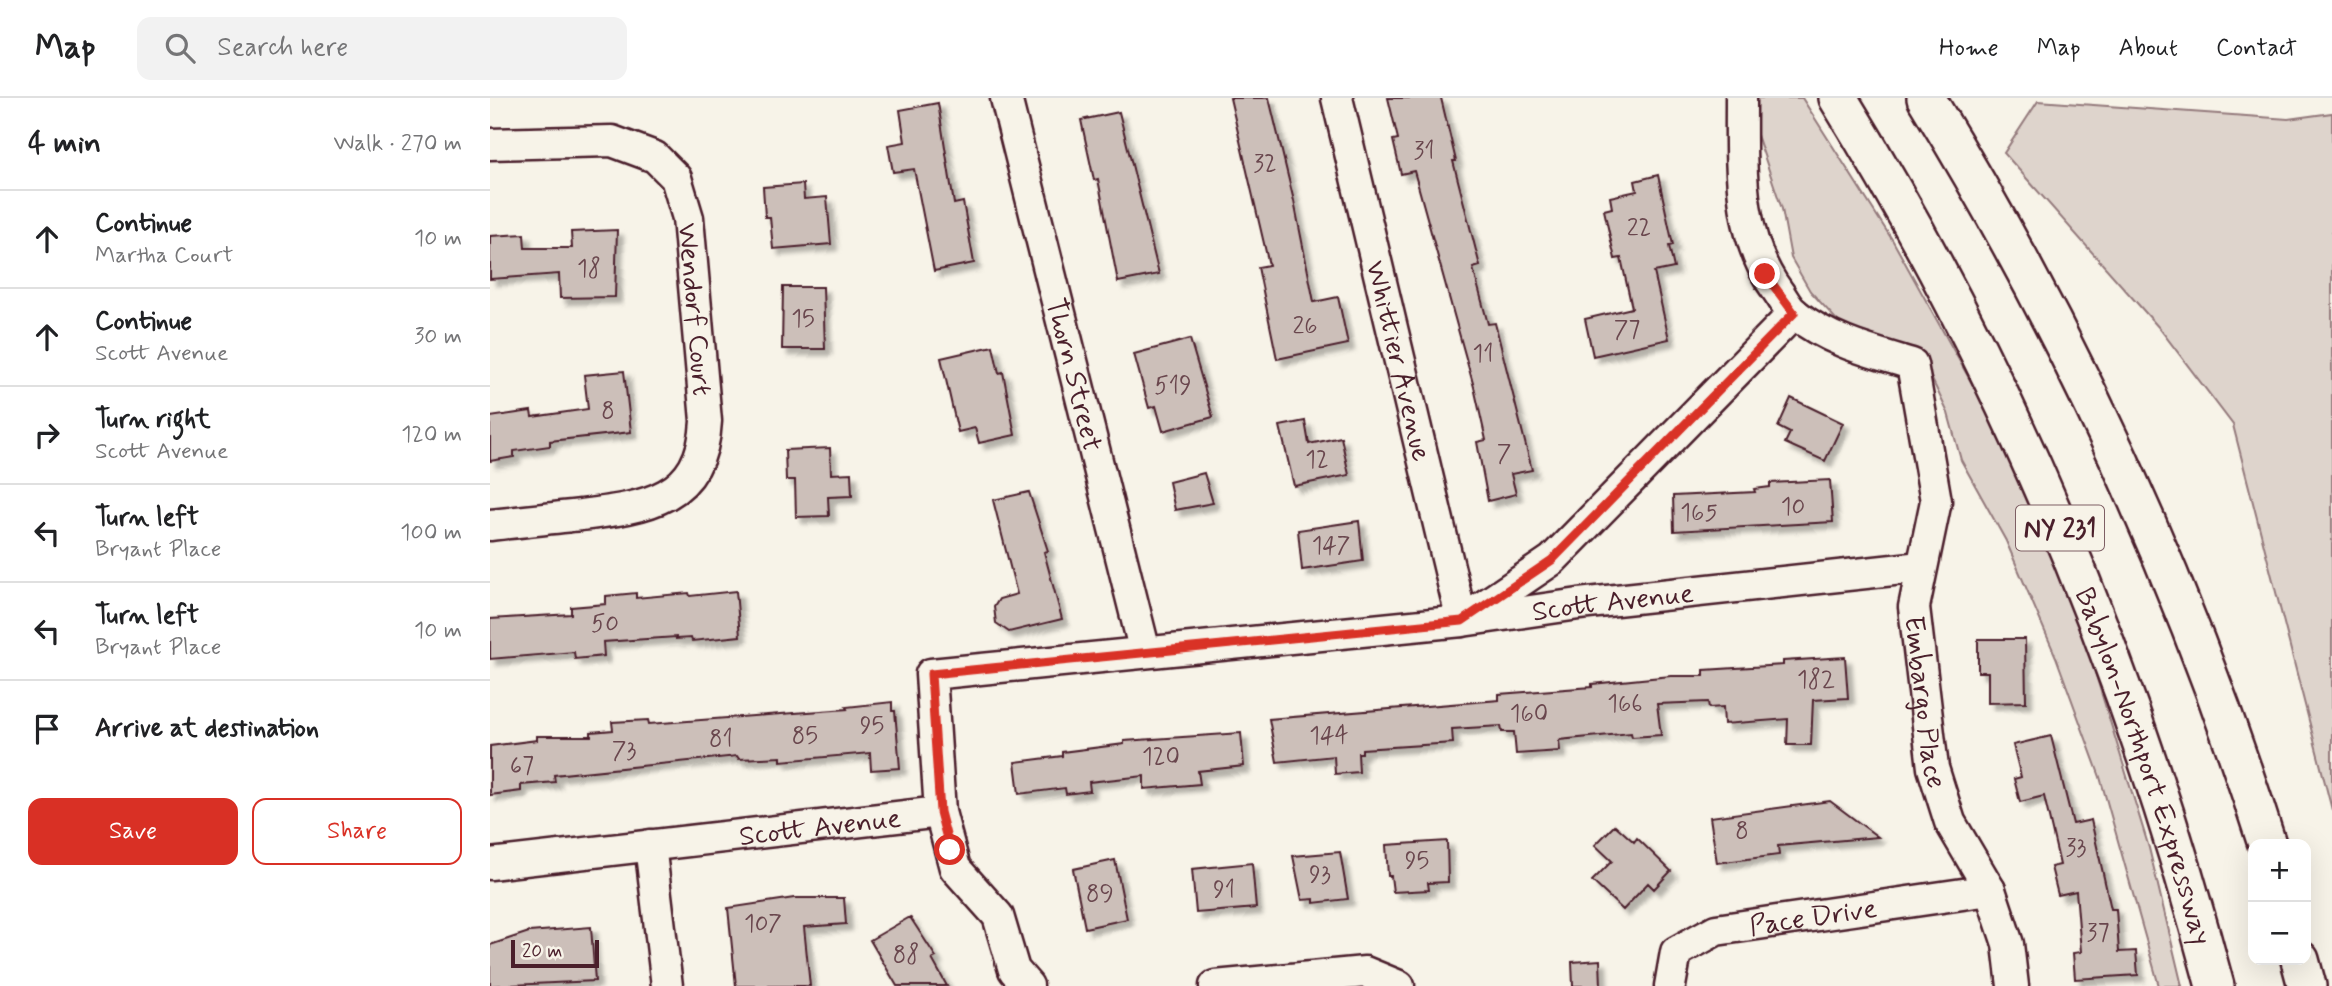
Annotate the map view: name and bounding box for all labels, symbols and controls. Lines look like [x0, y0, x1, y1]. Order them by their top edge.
search box [137, 17, 627, 80]
text: Map [35, 26, 95, 70]
icon: search [161, 29, 199, 67]
text: Search here [217, 31, 348, 65]
text: Home [1939, 33, 1999, 64]
text: Map [2037, 33, 2081, 64]
text: About [2119, 33, 2178, 64]
text: Contact [2216, 33, 2297, 64]
text: 4 min [28, 124, 101, 163]
text: Walk · 270 m [333, 129, 462, 159]
house number: 31 [1413, 136, 1435, 167]
house number: 32 [1253, 149, 1277, 180]
text: Continue [95, 207, 192, 241]
house number: 22 [1627, 213, 1651, 244]
icon: ahead [28, 220, 66, 258]
street label: Wendorf Court [668, 222, 720, 397]
text: 10 m [414, 224, 462, 254]
text: Martha Court [95, 241, 233, 271]
house number: 18 [577, 254, 601, 285]
street label: Whittier Avenue [1356, 257, 1439, 465]
route end [1749, 258, 1780, 289]
street label: Thorn Street [1036, 294, 1110, 456]
house number: 15 [791, 304, 815, 335]
text: Continue [95, 305, 192, 339]
house number: 26 [1292, 311, 1318, 342]
house number: 77 [1614, 315, 1640, 346]
icon: ahead [28, 318, 66, 356]
text: 30 m [414, 322, 462, 352]
text: Scott Avenue [95, 339, 228, 369]
house number: 11 [1472, 339, 1494, 370]
house number: 519 [1154, 371, 1192, 402]
house number: 8 [601, 396, 615, 427]
text: Turn right [95, 403, 211, 437]
icon: right [28, 416, 66, 454]
text: 120 m [401, 420, 462, 450]
text: Scott Avenue [95, 437, 228, 467]
house number: 7 [1497, 439, 1511, 470]
house number: 12 [1305, 445, 1329, 476]
house number: 10 [1781, 492, 1805, 523]
house number: 165 [1680, 498, 1718, 529]
text: Turn left [95, 501, 199, 535]
road number: NY 231 [2016, 506, 2104, 550]
icon: left [28, 514, 66, 552]
text: 100 m [400, 518, 462, 548]
house number: 147 [1312, 531, 1350, 562]
text: Bryant Place [95, 535, 221, 565]
street label: Scott Avenue [1530, 576, 1696, 632]
street label: Babylon-Northport Expressway [2065, 583, 2219, 949]
text: Turn left [95, 599, 199, 633]
house number: 50 [591, 609, 619, 640]
icon: left [28, 612, 66, 650]
street label: Embargo Place [1894, 614, 1954, 793]
text: 10 m [414, 616, 462, 646]
text: Bryant Place [95, 633, 221, 663]
house number: 182 [1797, 665, 1835, 696]
house number: 166 [1607, 689, 1643, 720]
house number: 160 [1510, 699, 1548, 730]
icon: arrive [28, 710, 66, 748]
house number: 95 [860, 711, 884, 742]
text: Arrive at destination [95, 712, 319, 746]
house number: 85 [792, 721, 818, 752]
house number: 144 [1309, 721, 1349, 752]
house number: 81 [709, 724, 733, 755]
house number: 73 [612, 736, 636, 767]
house number: 120 [1142, 742, 1180, 773]
house number: 67 [510, 751, 534, 782]
button: Save [28, 798, 238, 865]
button: Share [252, 798, 462, 865]
street label: Scott Avenue [737, 801, 903, 856]
house number: 8 [1735, 816, 1749, 847]
house number: 33 [2066, 833, 2087, 864]
route start [934, 834, 965, 865]
map controls [2248, 839, 2311, 965]
button: + [2248, 839, 2311, 902]
house number: 95 [1405, 846, 1429, 877]
house number: 93 [1309, 860, 1331, 891]
house number: 91 [1213, 875, 1235, 906]
house number: 89 [1086, 879, 1114, 910]
street label: Pace Drive [1747, 891, 1879, 946]
button: − [2248, 902, 2311, 965]
house number: 107 [744, 909, 782, 940]
house number: 37 [2087, 918, 2109, 949]
scale bar [511, 937, 598, 969]
text: 20 m [522, 939, 562, 964]
house number: 88 [893, 940, 919, 971]

